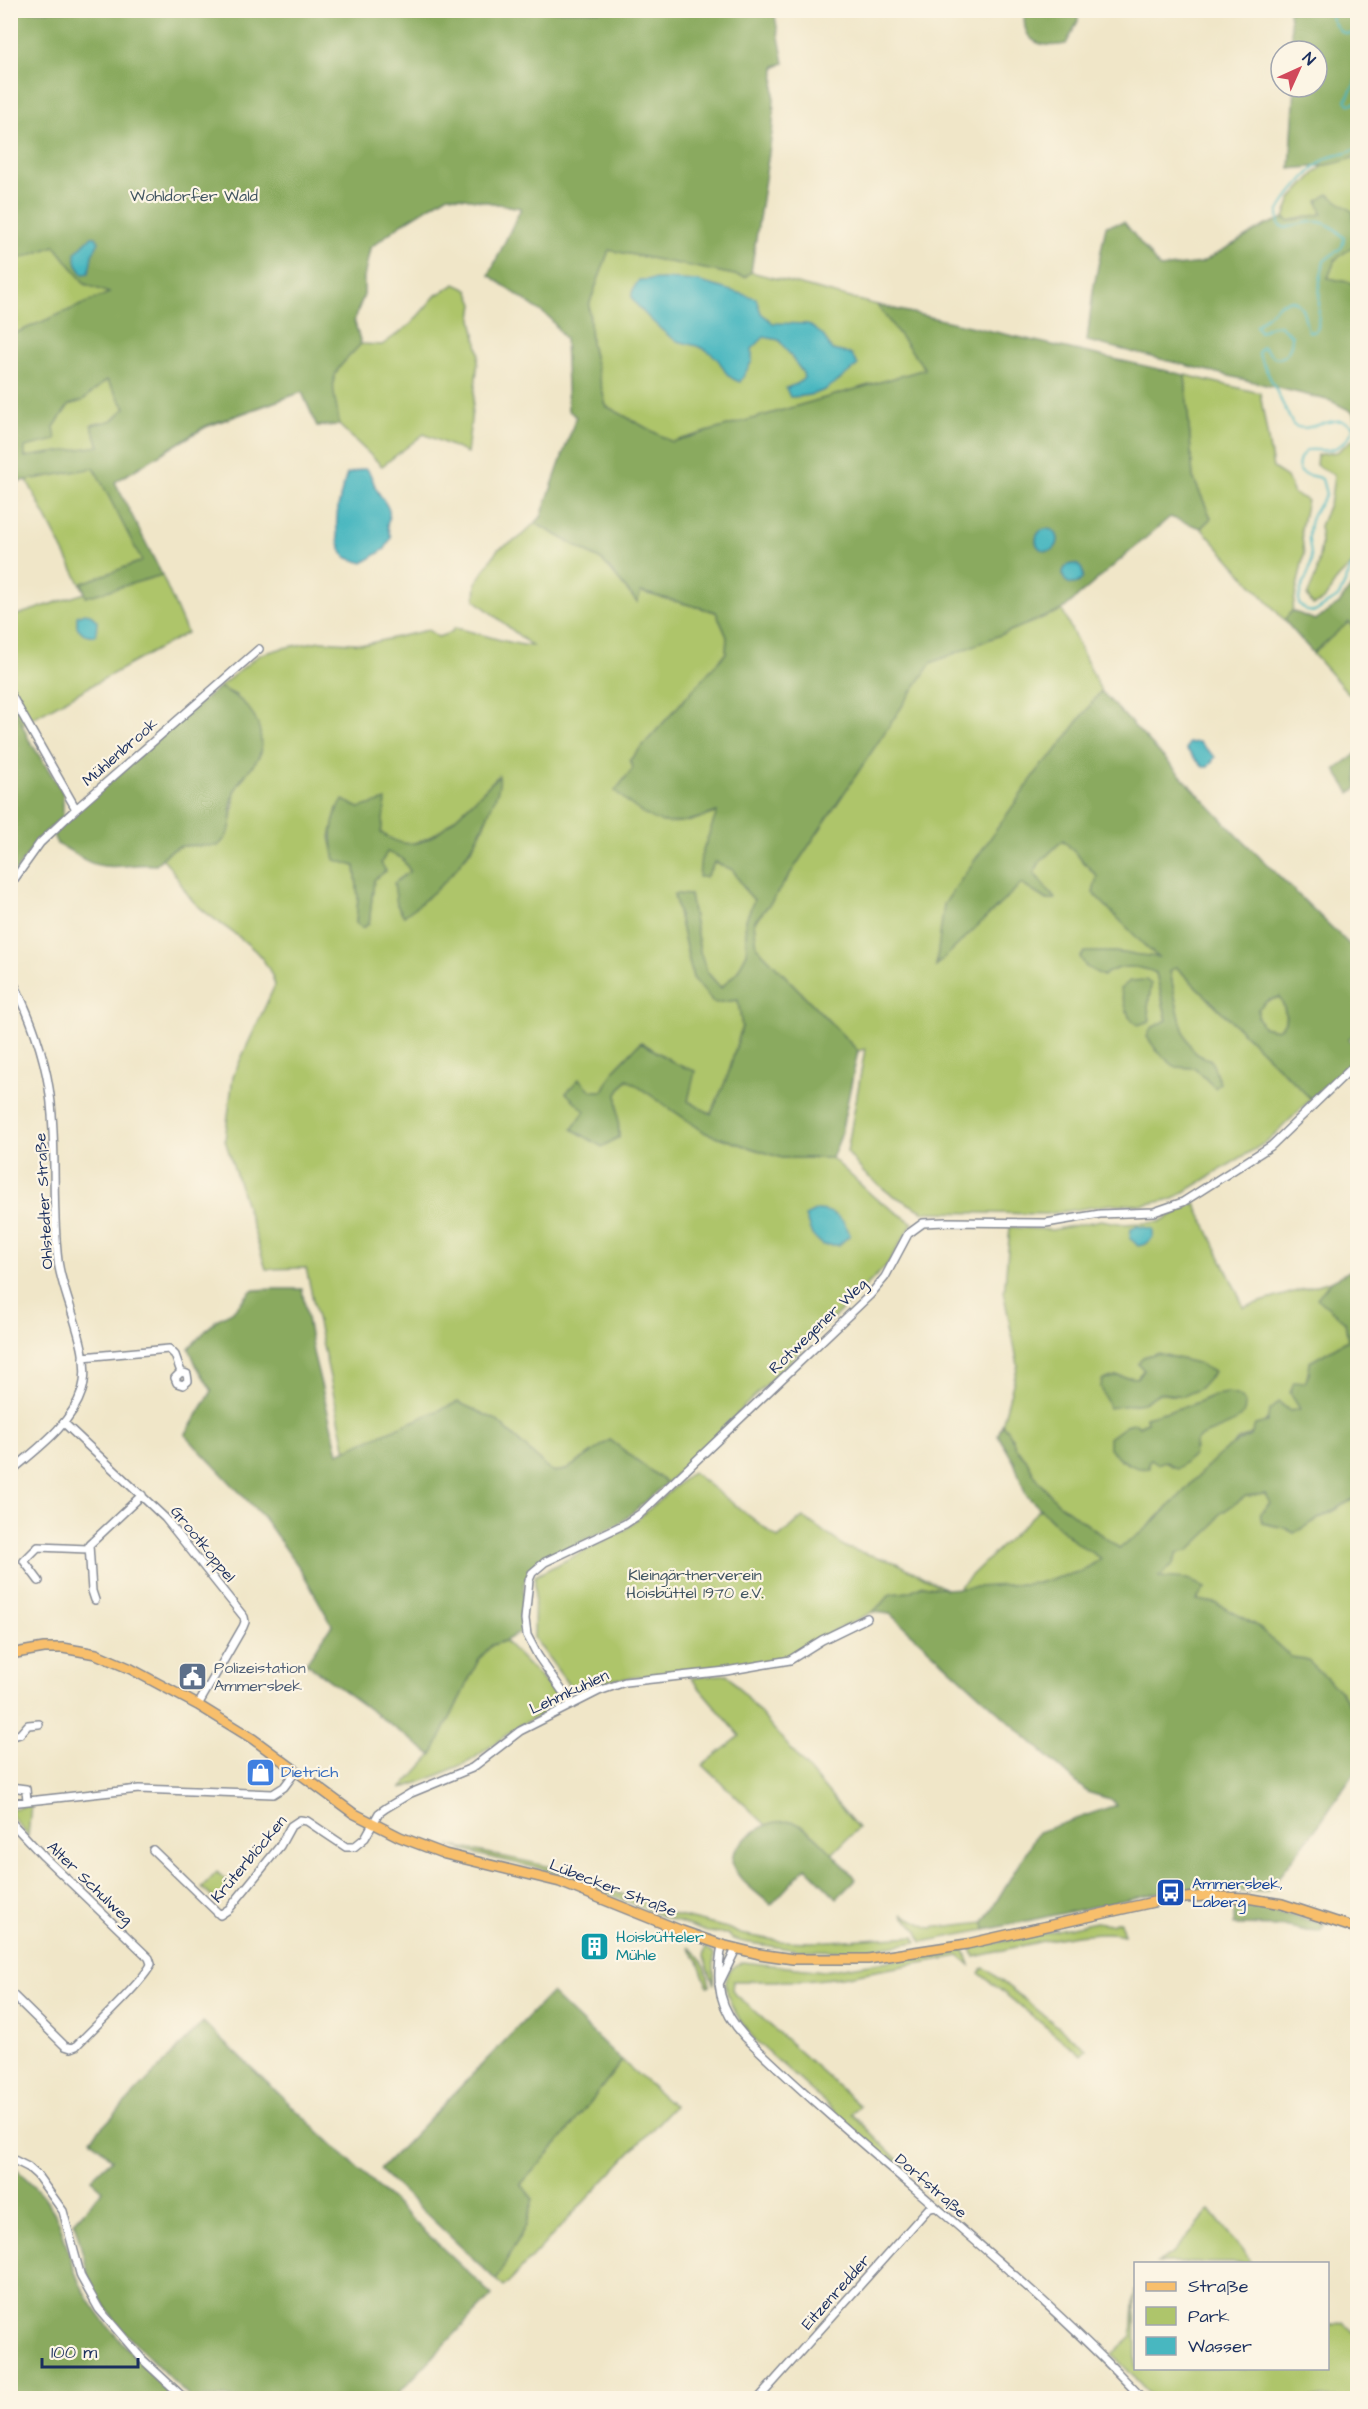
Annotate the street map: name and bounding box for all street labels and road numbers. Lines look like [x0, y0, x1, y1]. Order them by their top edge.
street label: Mühlenbrook [77, 713, 163, 791]
street label: Ohlstedter Straße [29, 1132, 59, 1270]
street label: Rotwegener Weg [764, 1273, 873, 1380]
street label: Grootkoppel [165, 1501, 241, 1587]
street label: Lehmkuhlen [526, 1664, 612, 1720]
street label: Krüterblöcken [206, 1811, 292, 1907]
street label: Alter Schulweg [41, 1836, 138, 1931]
street label: Lübecker Straße [546, 1854, 680, 1922]
street label: Dorfstraße [890, 2148, 972, 2224]
street label: Eitzenredder [796, 2249, 876, 2334]

